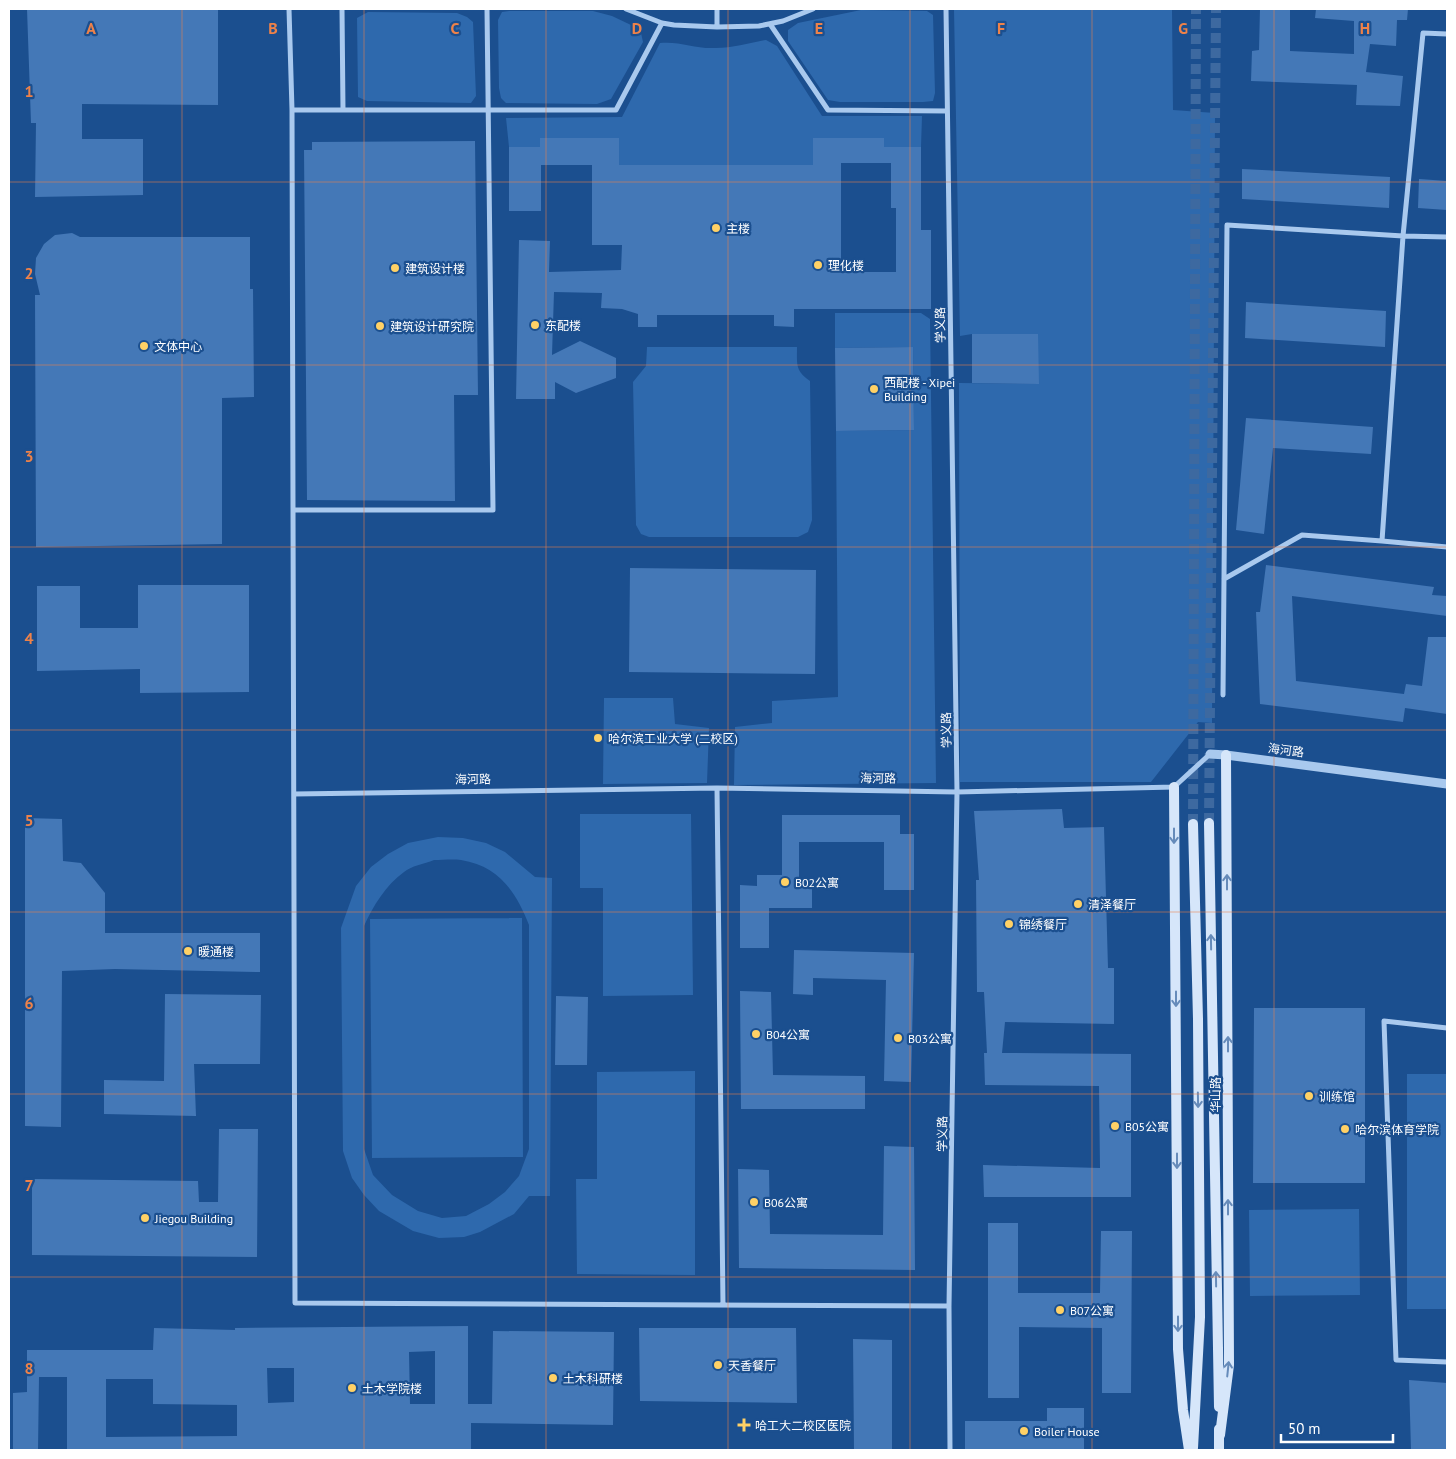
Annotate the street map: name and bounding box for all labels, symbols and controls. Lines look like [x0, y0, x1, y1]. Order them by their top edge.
text: A [86, 18, 96, 38]
text: B [268, 18, 278, 38]
text: C [451, 18, 460, 38]
text: D [632, 18, 642, 38]
text: E [815, 18, 823, 38]
text: F [997, 18, 1005, 38]
text: G [1178, 18, 1188, 38]
text: H [1360, 18, 1370, 38]
text: 1 [24, 81, 34, 101]
place label: 主楼 [726, 221, 750, 236]
marker: 主楼 [710, 222, 722, 234]
place label: 理化楼 [828, 258, 864, 273]
marker: 理化楼 [812, 259, 824, 271]
place label: 建筑设计楼 [405, 261, 465, 276]
marker: 建筑设计楼 [389, 262, 401, 274]
text: 2 [24, 263, 34, 283]
street label: 学义路 [932, 307, 948, 343]
place label: 东配楼 [545, 318, 581, 333]
place label: 建筑设计研究院 [390, 319, 474, 334]
marker: 东配楼 [529, 319, 541, 331]
marker: 建筑设计研究院 [374, 320, 386, 332]
place label: 文体中心 [154, 339, 202, 354]
marker: 文体中心 [138, 340, 150, 352]
place label: 西配楼 - Xipei Building [884, 375, 955, 404]
marker: 西配楼 - Xipei Building [868, 383, 880, 395]
text: 3 [24, 446, 34, 466]
text: 4 [24, 628, 34, 648]
street label: 学义路 [938, 712, 954, 748]
place label: 哈尔滨工业大学 (二校区) [608, 731, 738, 746]
marker: 哈尔滨工业大学 (二校区) [592, 732, 604, 744]
street label: 海河路 [1267, 740, 1305, 760]
street label: 海河路 [860, 770, 896, 786]
street label: 海河路 [455, 771, 491, 787]
text: 5 [24, 810, 34, 830]
one-way arrow [1169, 828, 1179, 844]
one-way arrow [1222, 874, 1232, 890]
place label: B02公寓 [795, 875, 839, 890]
marker: B02公寓 [779, 876, 791, 888]
place label: 清泽餐厅 [1088, 897, 1136, 912]
marker: 清泽餐厅 [1072, 898, 1084, 910]
place label: 锦绣餐厅 [1019, 917, 1067, 932]
marker: 锦绣餐厅 [1003, 918, 1015, 930]
one-way arrow [1206, 934, 1216, 950]
place label: 暖通楼 [198, 944, 234, 959]
marker: 暖通楼 [182, 945, 194, 957]
one-way arrow [1171, 990, 1181, 1006]
text: 6 [24, 993, 34, 1013]
place label: B04公寓 [766, 1027, 810, 1042]
marker: B04公寓 [750, 1028, 762, 1040]
place label: B03公寓 [908, 1031, 952, 1046]
marker: B03公寓 [892, 1032, 904, 1044]
one-way arrow [1223, 1036, 1233, 1052]
street label: 华山路 [1208, 1077, 1223, 1113]
place label: 训练馆 [1319, 1089, 1355, 1104]
marker: 训练馆 [1303, 1090, 1315, 1102]
one-way arrow [1194, 1092, 1203, 1108]
street label: 学义路 [934, 1116, 950, 1152]
place label: B05公寓 [1125, 1119, 1169, 1134]
marker: B05公寓 [1109, 1120, 1121, 1132]
place label: 哈尔滨体育学院 [1355, 1122, 1439, 1137]
marker: 哈尔滨体育学院 [1339, 1123, 1351, 1135]
one-way arrow [1172, 1152, 1182, 1169]
text: 7 [24, 1175, 34, 1195]
place label: B06公寓 [764, 1195, 808, 1210]
marker: B06公寓 [748, 1196, 760, 1208]
one-way arrow [1223, 1199, 1233, 1215]
place label: Jiegou Building [154, 1211, 233, 1226]
marker: Jiegou Building [139, 1212, 151, 1224]
one-way arrow [1211, 1271, 1221, 1288]
place label: B07公寓 [1070, 1303, 1114, 1318]
marker: B07公寓 [1054, 1304, 1066, 1316]
one-way arrow [1173, 1315, 1183, 1331]
text: 8 [24, 1358, 34, 1378]
place label: 天香餐厅 [728, 1358, 776, 1373]
marker: 天香餐厅 [712, 1359, 724, 1371]
one-way arrow [1223, 1361, 1233, 1377]
place label: 土木科研楼 [563, 1371, 623, 1386]
marker: 土木科研楼 [547, 1372, 559, 1384]
place label: 土木学院楼 [362, 1381, 422, 1396]
marker: 土木学院楼 [346, 1382, 358, 1394]
scale bar [1281, 1412, 1394, 1444]
marker: 哈工大二校区医院 [737, 1418, 751, 1432]
place label: 哈工大二校区医院 [755, 1418, 851, 1433]
text: 50 m [1288, 1419, 1321, 1438]
place label: Boiler House [1034, 1424, 1100, 1439]
marker: Boiler House [1018, 1425, 1030, 1437]

